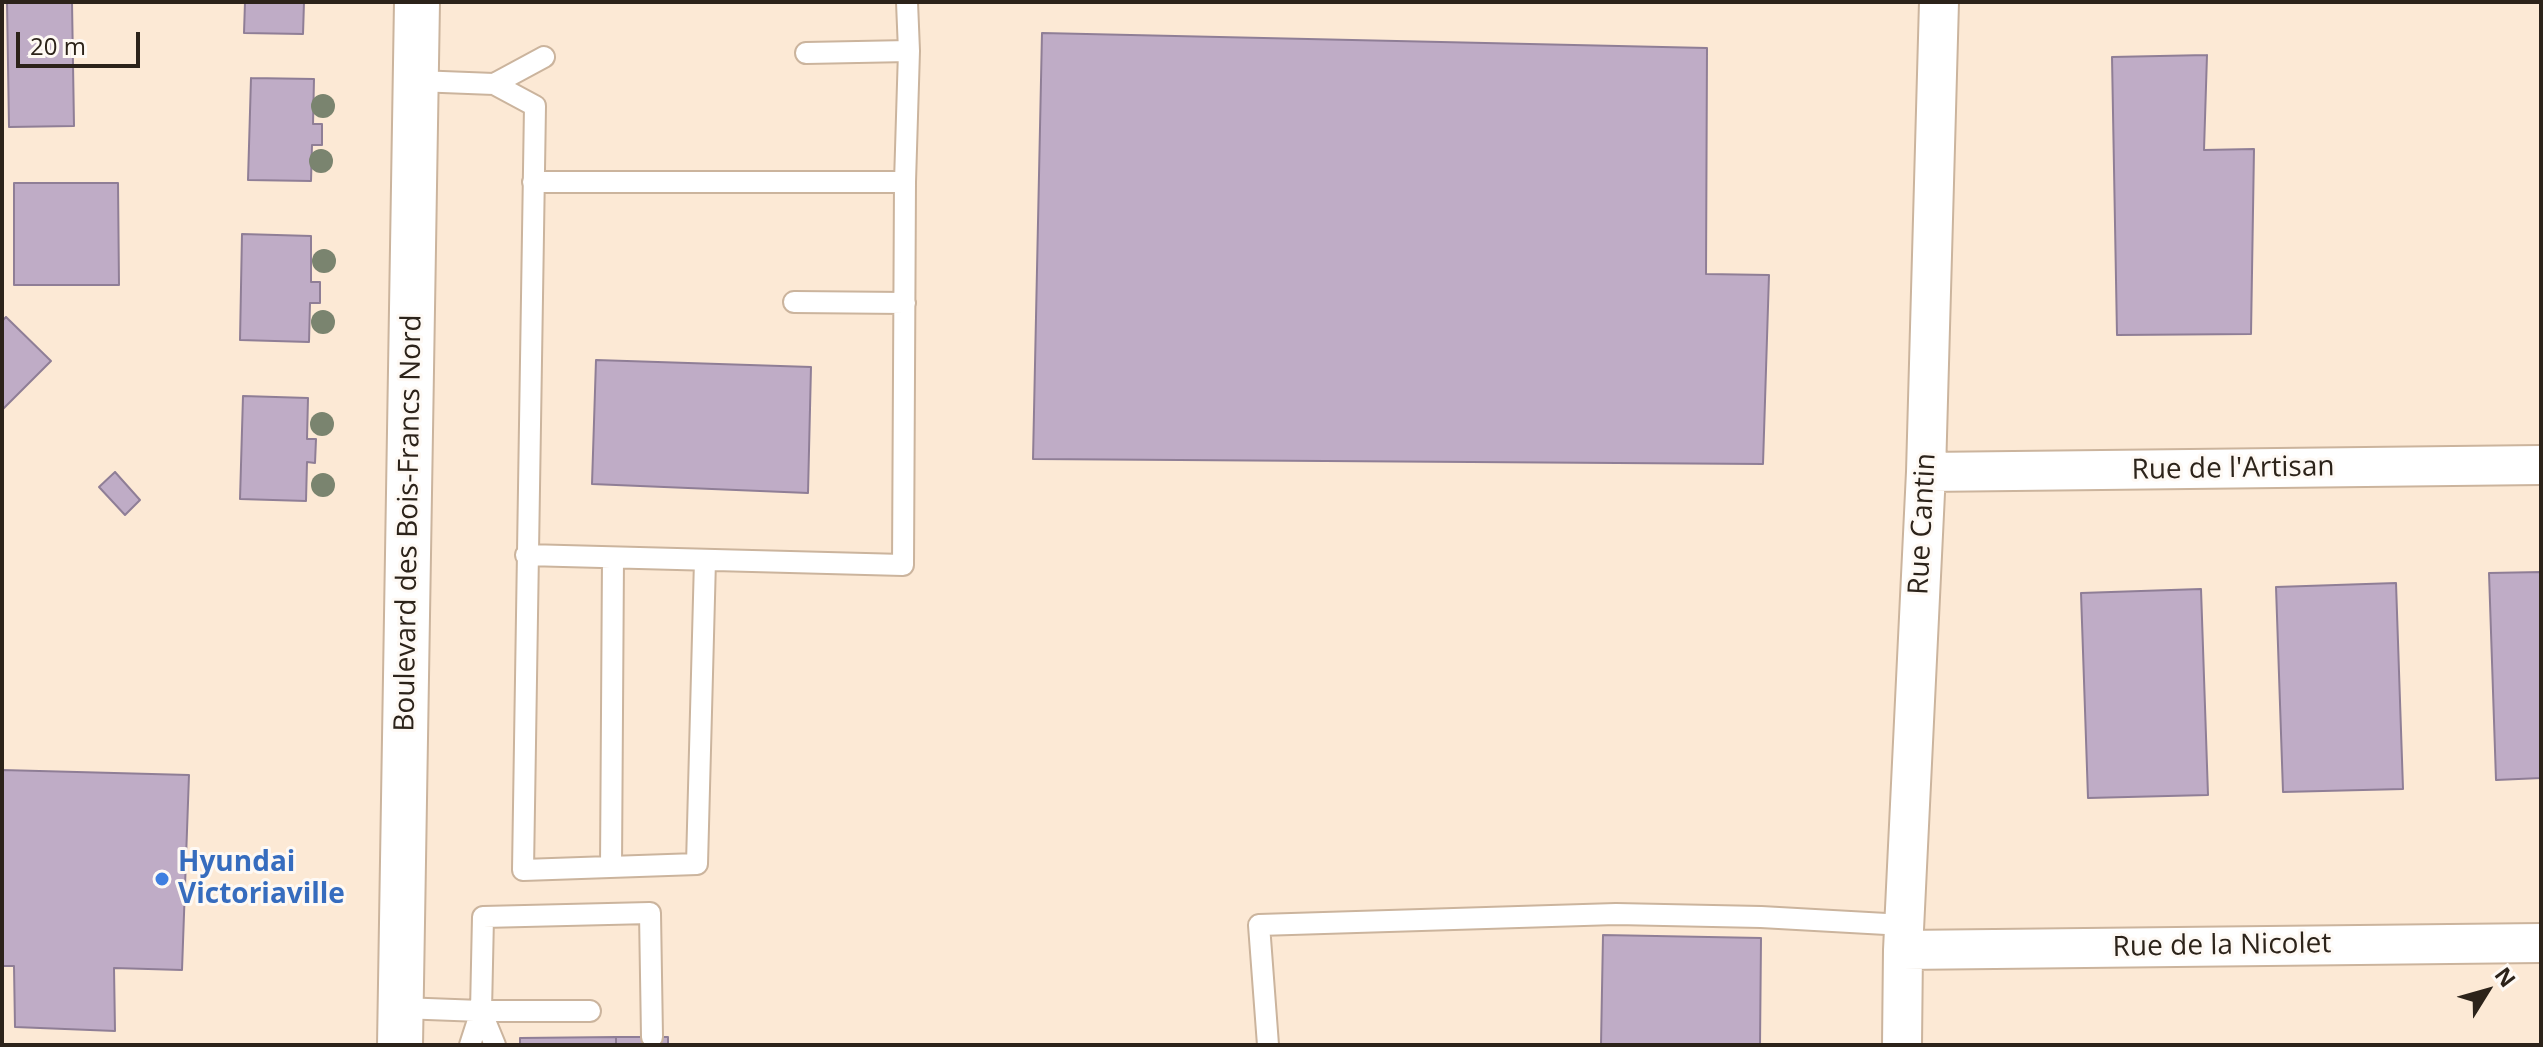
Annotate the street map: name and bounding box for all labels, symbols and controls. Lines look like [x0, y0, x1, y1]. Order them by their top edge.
scale bar [20, 16, 144, 66]
text: 20 m [30, 29, 86, 62]
street label: Boulevard des Bois-Francs Nord [389, 314, 429, 732]
street label: Rue de l'Artisan [2131, 450, 2335, 488]
street label: Rue Cantin [1903, 452, 1943, 596]
place label: Hyundai Victoriaville [178, 846, 345, 912]
marker: Hyundai Victoriaville [153, 870, 171, 888]
street label: Rue de la Nicolet [2112, 927, 2332, 965]
north arrow [2447, 951, 2527, 1031]
text: N [2489, 960, 2524, 993]

